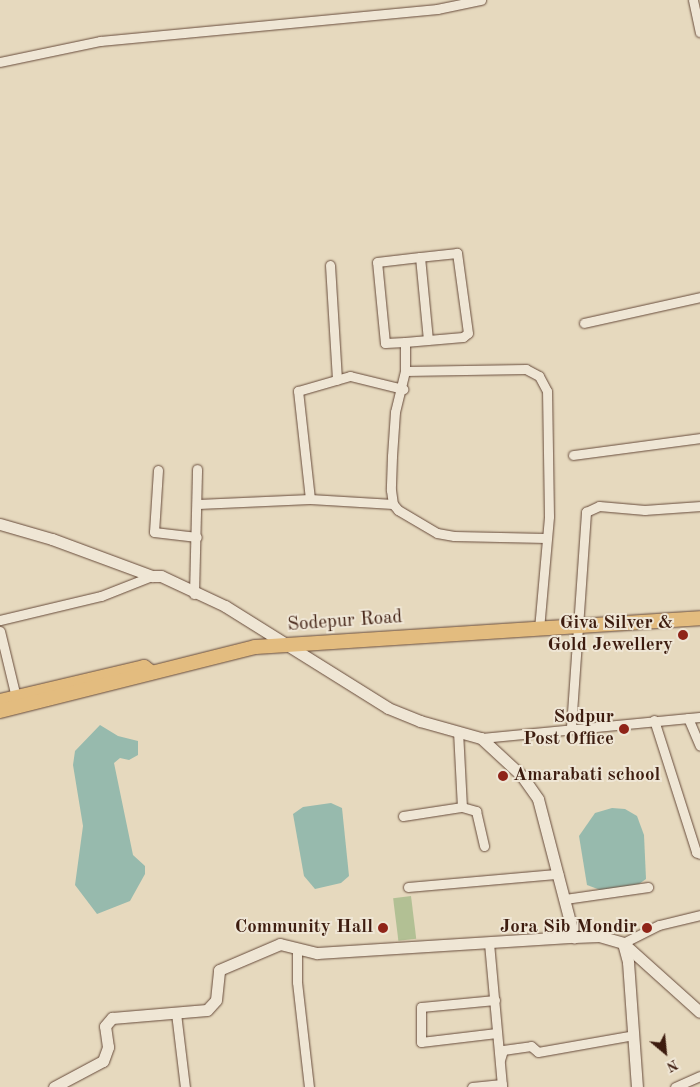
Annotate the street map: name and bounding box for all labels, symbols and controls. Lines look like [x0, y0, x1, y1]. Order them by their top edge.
street label: Sodepur Road [287, 607, 403, 637]
place label: Giva Silver & Gold Jewellery [548, 613, 673, 657]
marker: Giva Silver & Gold Jewellery [677, 629, 689, 641]
place label: Sodpur Post Office [523, 707, 614, 751]
marker: Sodpur Post Office [618, 723, 630, 735]
place label: Amarabati school [513, 765, 660, 787]
marker: Amarabati school [497, 770, 509, 782]
place label: Community Hall [235, 917, 373, 939]
place label: Jora Sib Mondir [500, 917, 637, 939]
marker: Community Hall [377, 922, 389, 934]
marker: Jora Sib Mondir [641, 922, 653, 934]
north arrow [640, 1027, 690, 1077]
text: N [664, 1057, 680, 1074]

